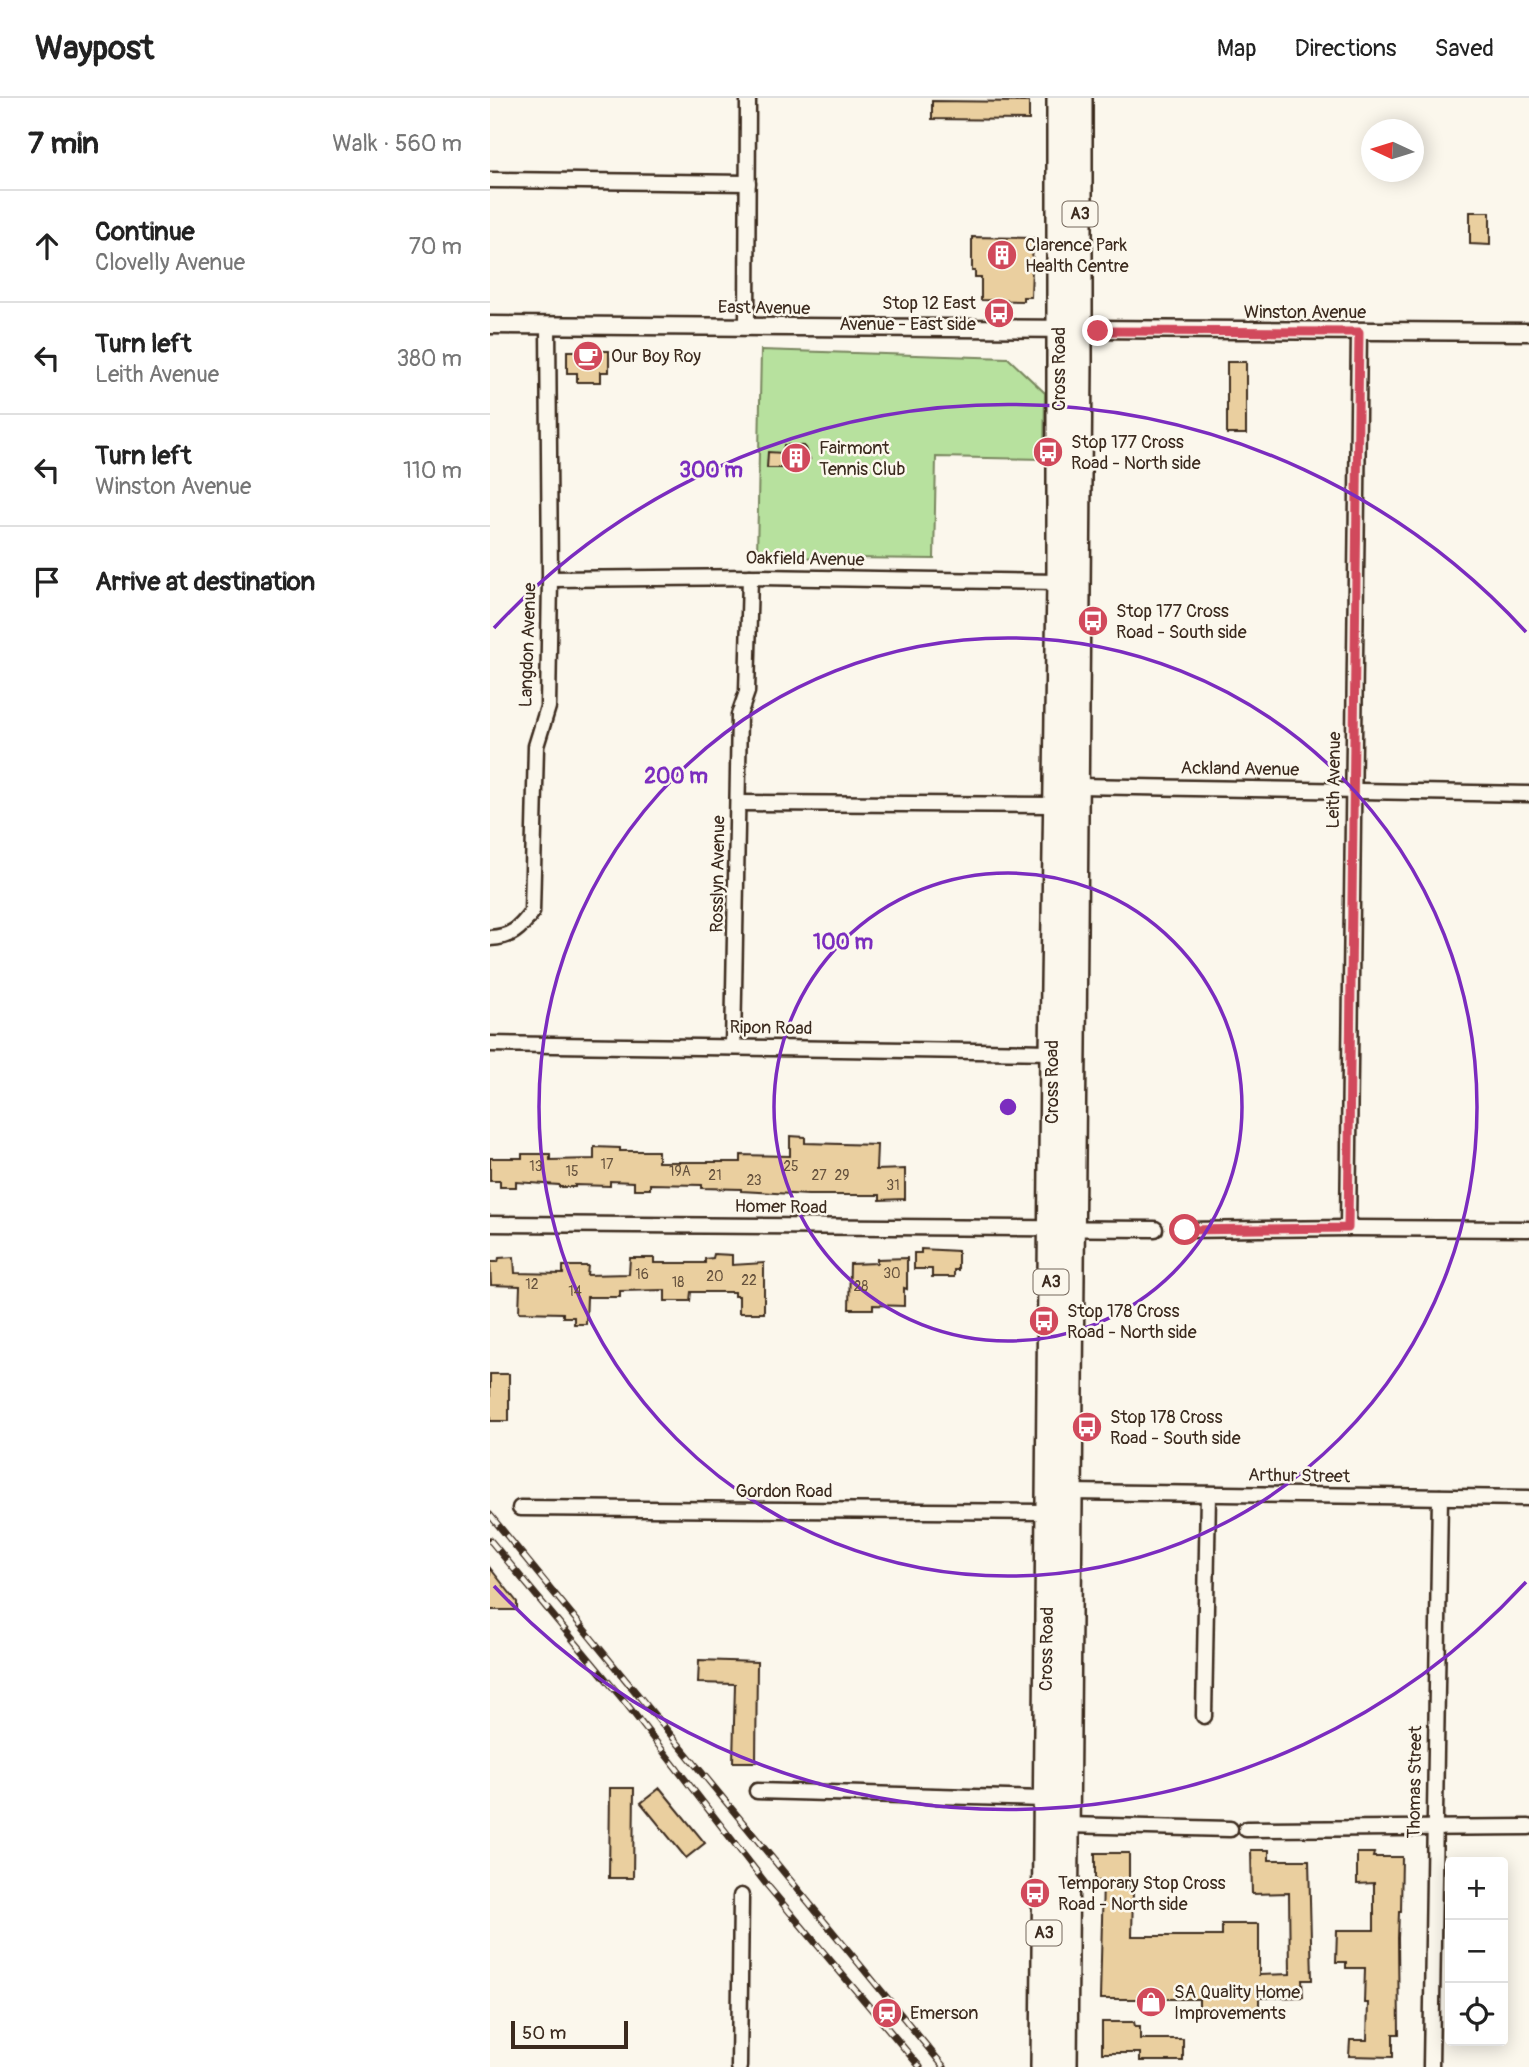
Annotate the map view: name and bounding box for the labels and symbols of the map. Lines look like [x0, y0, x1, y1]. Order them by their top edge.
north arrow [1361, 119, 1424, 182]
road number: A3 [1062, 202, 1098, 226]
place label: Clarence Park Health Centre [1025, 234, 1129, 278]
building icon: Clarence Park Health Centre [985, 238, 1019, 272]
place label: Stop 12 East Avenue - East side [839, 292, 977, 336]
street label: East Avenue [718, 296, 810, 320]
bus stop icon: Stop 12 East Avenue - East side [982, 296, 1016, 330]
street label: Winston Avenue [1244, 301, 1366, 324]
route end [1082, 315, 1113, 346]
street label: Cross Road [1048, 327, 1071, 411]
cafe icon: Our Boy Roy [571, 339, 605, 373]
place label: Our Boy Roy [611, 345, 701, 368]
place label: Stop 177 Cross Road - North side [1071, 431, 1201, 475]
bus stop icon: Stop 177 Cross Road - North side [1031, 435, 1065, 469]
place label: Fairmont Tennis Club [819, 437, 905, 481]
building icon: Fairmont Tennis Club [779, 441, 813, 475]
text: 300 m [679, 457, 743, 484]
street label: Oakfield Avenue [745, 546, 865, 572]
street label: Langdon Avenue [514, 582, 542, 708]
place label: Stop 177 Cross Road - South side [1116, 600, 1247, 644]
bus stop icon: Stop 177 Cross Road - South side [1076, 604, 1110, 638]
street label: Leith Avenue [1322, 731, 1346, 829]
street label: Ackland Avenue [1180, 756, 1300, 782]
text: 200 m [644, 763, 708, 790]
street label: Rosslyn Avenue [705, 815, 731, 933]
text: 100 m [813, 929, 873, 956]
street label: Ripon Road [729, 1016, 813, 1040]
street label: Cross Road [1041, 1040, 1064, 1124]
centre of rings [996, 1095, 1020, 1119]
house number: 17 [601, 1156, 614, 1173]
house number: 13 [529, 1158, 543, 1175]
house number: 25 [783, 1158, 799, 1175]
house number: 15 [565, 1163, 579, 1180]
house number: 19A [669, 1163, 691, 1180]
house number: 21 [708, 1167, 722, 1184]
house number: 27 [811, 1167, 827, 1184]
house number: 29 [834, 1167, 850, 1184]
house number: 23 [746, 1172, 762, 1189]
house number: 31 [886, 1177, 900, 1194]
street label: Homer Road [734, 1195, 828, 1219]
route start [1169, 1214, 1200, 1245]
house number: 30 [883, 1265, 901, 1282]
house number: 16 [635, 1266, 649, 1283]
house number: 20 [706, 1268, 724, 1285]
road number: A3 [1034, 1270, 1068, 1294]
house number: 22 [741, 1272, 757, 1289]
house number: 18 [672, 1274, 684, 1291]
house number: 12 [525, 1276, 539, 1293]
house number: 28 [854, 1278, 868, 1295]
house number: 14 [568, 1283, 582, 1300]
place label: Stop 178 Cross Road - North side [1067, 1300, 1197, 1344]
bus stop icon: Stop 178 Cross Road - North side [1027, 1304, 1061, 1338]
place label: Stop 178 Cross Road - South side [1110, 1406, 1241, 1450]
bus stop icon: Stop 178 Cross Road - South side [1070, 1410, 1104, 1444]
street label: Arthur Street [1248, 1464, 1351, 1488]
street label: Gordon Road [736, 1480, 832, 1503]
street label: Cross Road [1035, 1607, 1059, 1691]
street label: Thomas Street [1403, 1725, 1427, 1839]
place label: Temporary Stop Cross Road - North side [1058, 1872, 1226, 1916]
bus stop icon: Temporary Stop Cross Road - North side [1018, 1876, 1052, 1910]
road number: A3 [1026, 1921, 1062, 1946]
place label: SA Quality Home Improvements [1174, 1981, 1300, 2025]
shop icon: SA Quality Home Improvements [1134, 1985, 1168, 2019]
station icon: Emerson [870, 1996, 904, 2030]
place label: Emerson [910, 2002, 978, 2025]
scale bar [511, 2018, 628, 2050]

